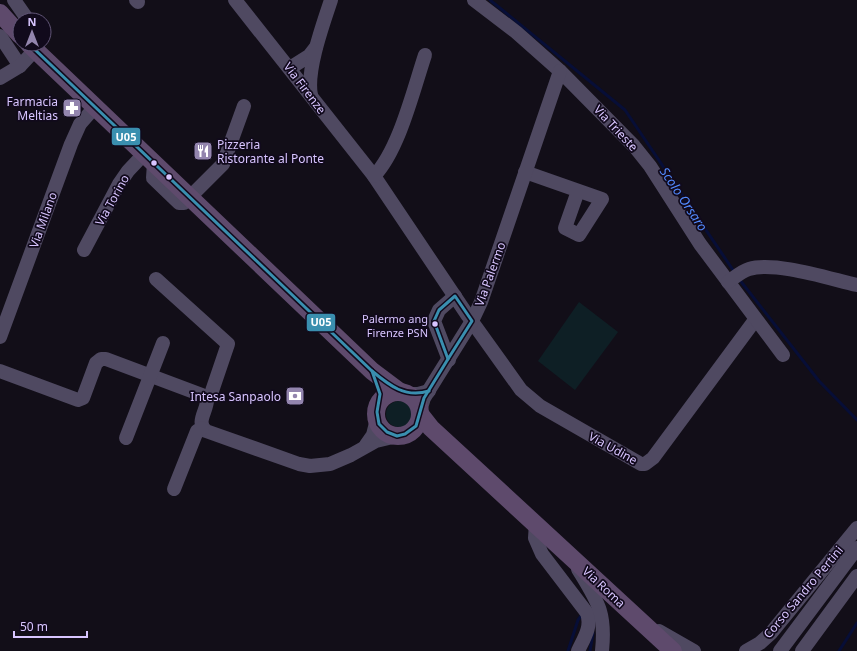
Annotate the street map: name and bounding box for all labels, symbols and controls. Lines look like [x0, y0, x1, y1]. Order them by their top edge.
north arrow [12, 12, 52, 52]
text: N [28, 14, 36, 29]
street label: Via Firenze [280, 59, 330, 118]
place label: Farmacia Meltias [7, 93, 58, 124]
pharmacy icon: Farmacia Meltias [61, 97, 83, 119]
street label: Via Trieste [590, 101, 642, 155]
line badge: U05 [111, 127, 141, 146]
text: U05 [116, 129, 136, 144]
place label: Pizzeria Ristorante al Ponte [217, 136, 324, 167]
restaurant icon: Pizzeria Ristorante al Ponte [192, 140, 214, 162]
unlabelled marker [149, 158, 159, 168]
water label: Scolo Orsaro [656, 163, 712, 235]
street label: Via Torino [91, 171, 133, 229]
unlabelled marker [164, 172, 174, 182]
street label: Via Milano [25, 190, 61, 250]
street label: Via Palermo [470, 239, 510, 309]
place label: Palermo ang Firenze PSN [362, 311, 428, 340]
line badge: U05 [306, 313, 336, 332]
text: U05 [311, 314, 331, 329]
marker: Palermo ang Firenze PSN [430, 319, 440, 329]
bank icon: Intesa Sanpaolo [284, 385, 306, 407]
place label: Intesa Sanpaolo [190, 388, 281, 405]
street label: Via Udine [585, 428, 641, 469]
street label: Corso Sandro Pertini [759, 542, 847, 642]
street label: Via Roma [579, 563, 629, 611]
scale bar [14, 613, 87, 639]
text: 50 m [20, 618, 48, 635]

